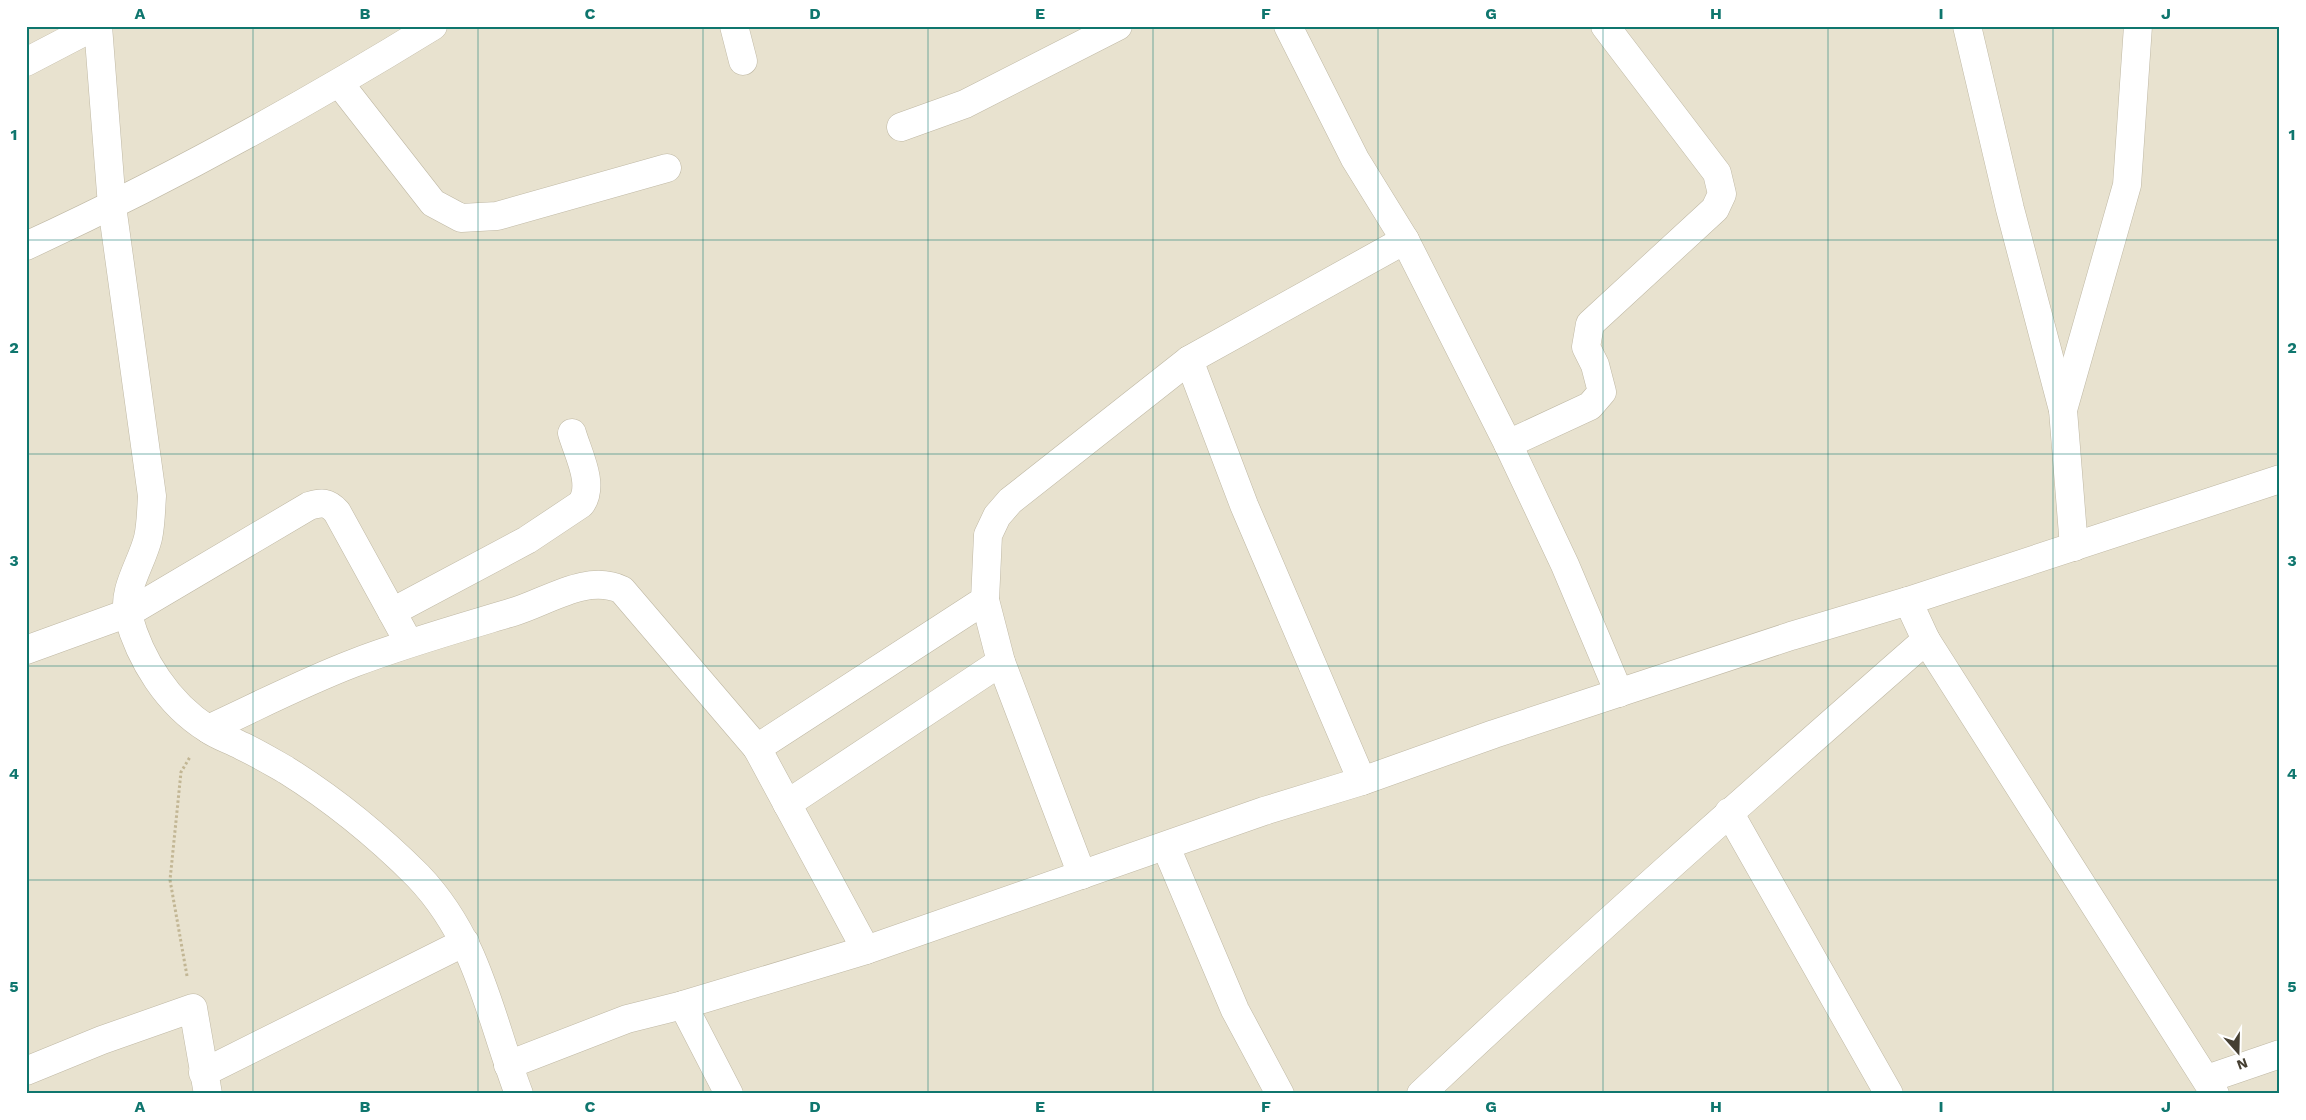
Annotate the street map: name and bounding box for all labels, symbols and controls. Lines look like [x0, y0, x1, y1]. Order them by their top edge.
text: A [135, 4, 146, 23]
text: B [360, 4, 371, 23]
text: C [585, 4, 596, 23]
text: D [809, 4, 821, 23]
text: E [1035, 4, 1045, 23]
text: F [1261, 4, 1271, 23]
text: G [1485, 4, 1497, 23]
text: H [1710, 4, 1722, 23]
text: I [1938, 4, 1944, 23]
text: J [2161, 4, 2171, 23]
text: 1 [11, 125, 17, 144]
text: 1 [2289, 125, 2295, 144]
text: 2 [9, 338, 19, 357]
text: 2 [2287, 338, 2297, 357]
text: 3 [9, 551, 19, 570]
text: 3 [2287, 551, 2297, 570]
text: 4 [9, 764, 19, 783]
text: 4 [2287, 764, 2297, 783]
text: 5 [9, 977, 19, 996]
text: 5 [2287, 977, 2297, 996]
north arrow [2214, 1028, 2264, 1078]
text: N [2235, 1055, 2250, 1074]
text: A [135, 1097, 146, 1116]
text: B [360, 1097, 371, 1116]
text: C [585, 1097, 596, 1116]
text: D [809, 1097, 821, 1116]
text: E [1035, 1097, 1045, 1116]
text: F [1261, 1097, 1271, 1116]
text: G [1485, 1097, 1497, 1116]
text: H [1710, 1097, 1722, 1116]
text: I [1938, 1097, 1944, 1116]
text: J [2161, 1097, 2171, 1116]

